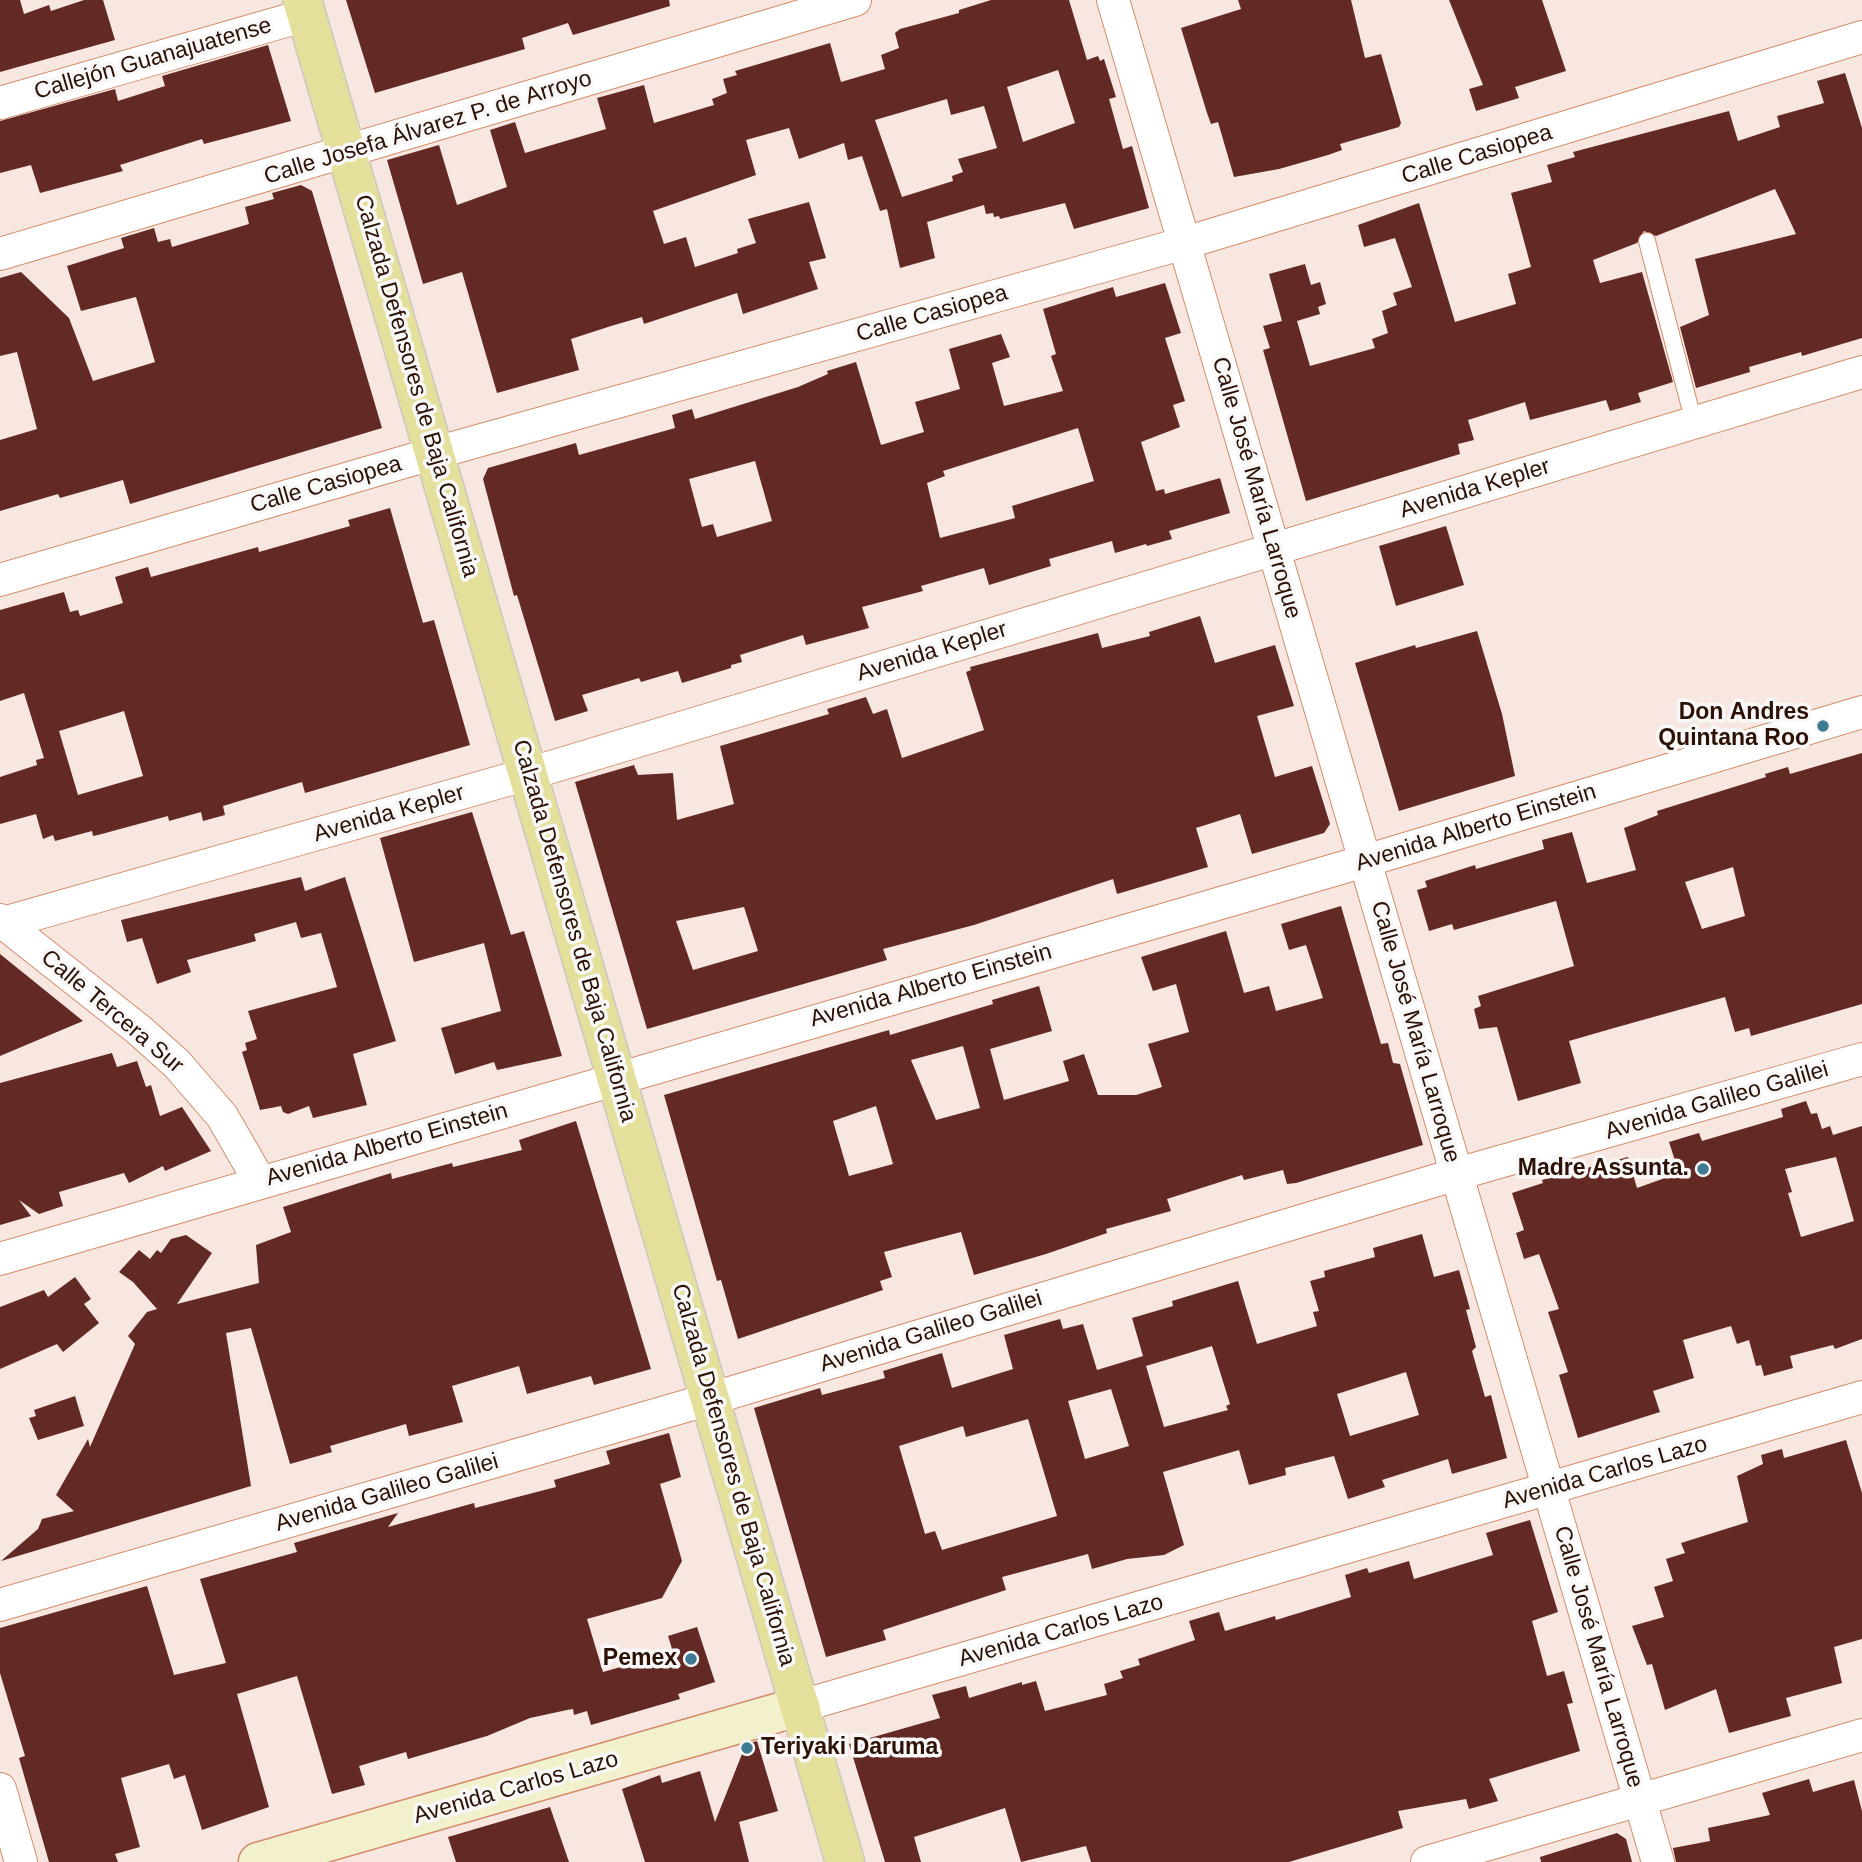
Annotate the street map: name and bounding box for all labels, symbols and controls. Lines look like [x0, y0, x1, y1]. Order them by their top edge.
street label: Callejón Guanajuatense [31, 12, 275, 106]
street label: Calle Josefa Álvarez P. de Arroyo [261, 65, 595, 191]
street label: Calle Casiopea [1398, 119, 1556, 191]
street label: Calzada Defensores de Baja California [348, 192, 484, 580]
street label: Calle Casiopea [853, 279, 1011, 349]
street label: Calle José María Larroque [1205, 354, 1307, 622]
street label: Calle Casiopea [247, 450, 405, 520]
street label: Avenida Kepler [1397, 453, 1553, 525]
street label: Avenida Kepler [854, 616, 1010, 688]
place label: Don Andres Quintana Roo [1658, 699, 1809, 753]
marker: Don Andres Quintana Roo [1815, 718, 1831, 734]
street label: Calzada Defensores de Baja California [506, 737, 642, 1125]
street label: Avenida Alberto Einstein [1352, 778, 1600, 878]
street label: Avenida Kepler [310, 779, 468, 849]
street label: Calle José María Larroque [1364, 898, 1466, 1166]
street label: Avenida Alberto Einstein [807, 938, 1055, 1034]
street label: Calle Tercera Sur [35, 944, 189, 1080]
street label: Avenida Galileo Galilei [1602, 1056, 1832, 1146]
street label: Avenida Alberto Einstein [263, 1097, 511, 1193]
place label: Madre Assunta. [1518, 1155, 1689, 1183]
marker: Madre Assunta. [1695, 1161, 1711, 1177]
street label: Calzada Defensores de Baja California [665, 1281, 801, 1669]
street label: Avenida Galileo Galilei [817, 1285, 1045, 1379]
street label: Avenida Carlos Lazo [1499, 1431, 1711, 1515]
street label: Avenida Galileo Galilei [272, 1448, 502, 1538]
street label: Calle José María Larroque [1547, 1523, 1649, 1791]
street label: Avenida Carlos Lazo [955, 1589, 1167, 1673]
place label: Pemex [603, 1645, 677, 1673]
marker: Pemex [683, 1651, 699, 1667]
place label: Teriyaki Daruma [761, 1734, 938, 1762]
marker: Teriyaki Daruma [739, 1740, 755, 1756]
street label: Avenida Carlos Lazo [410, 1746, 622, 1830]

